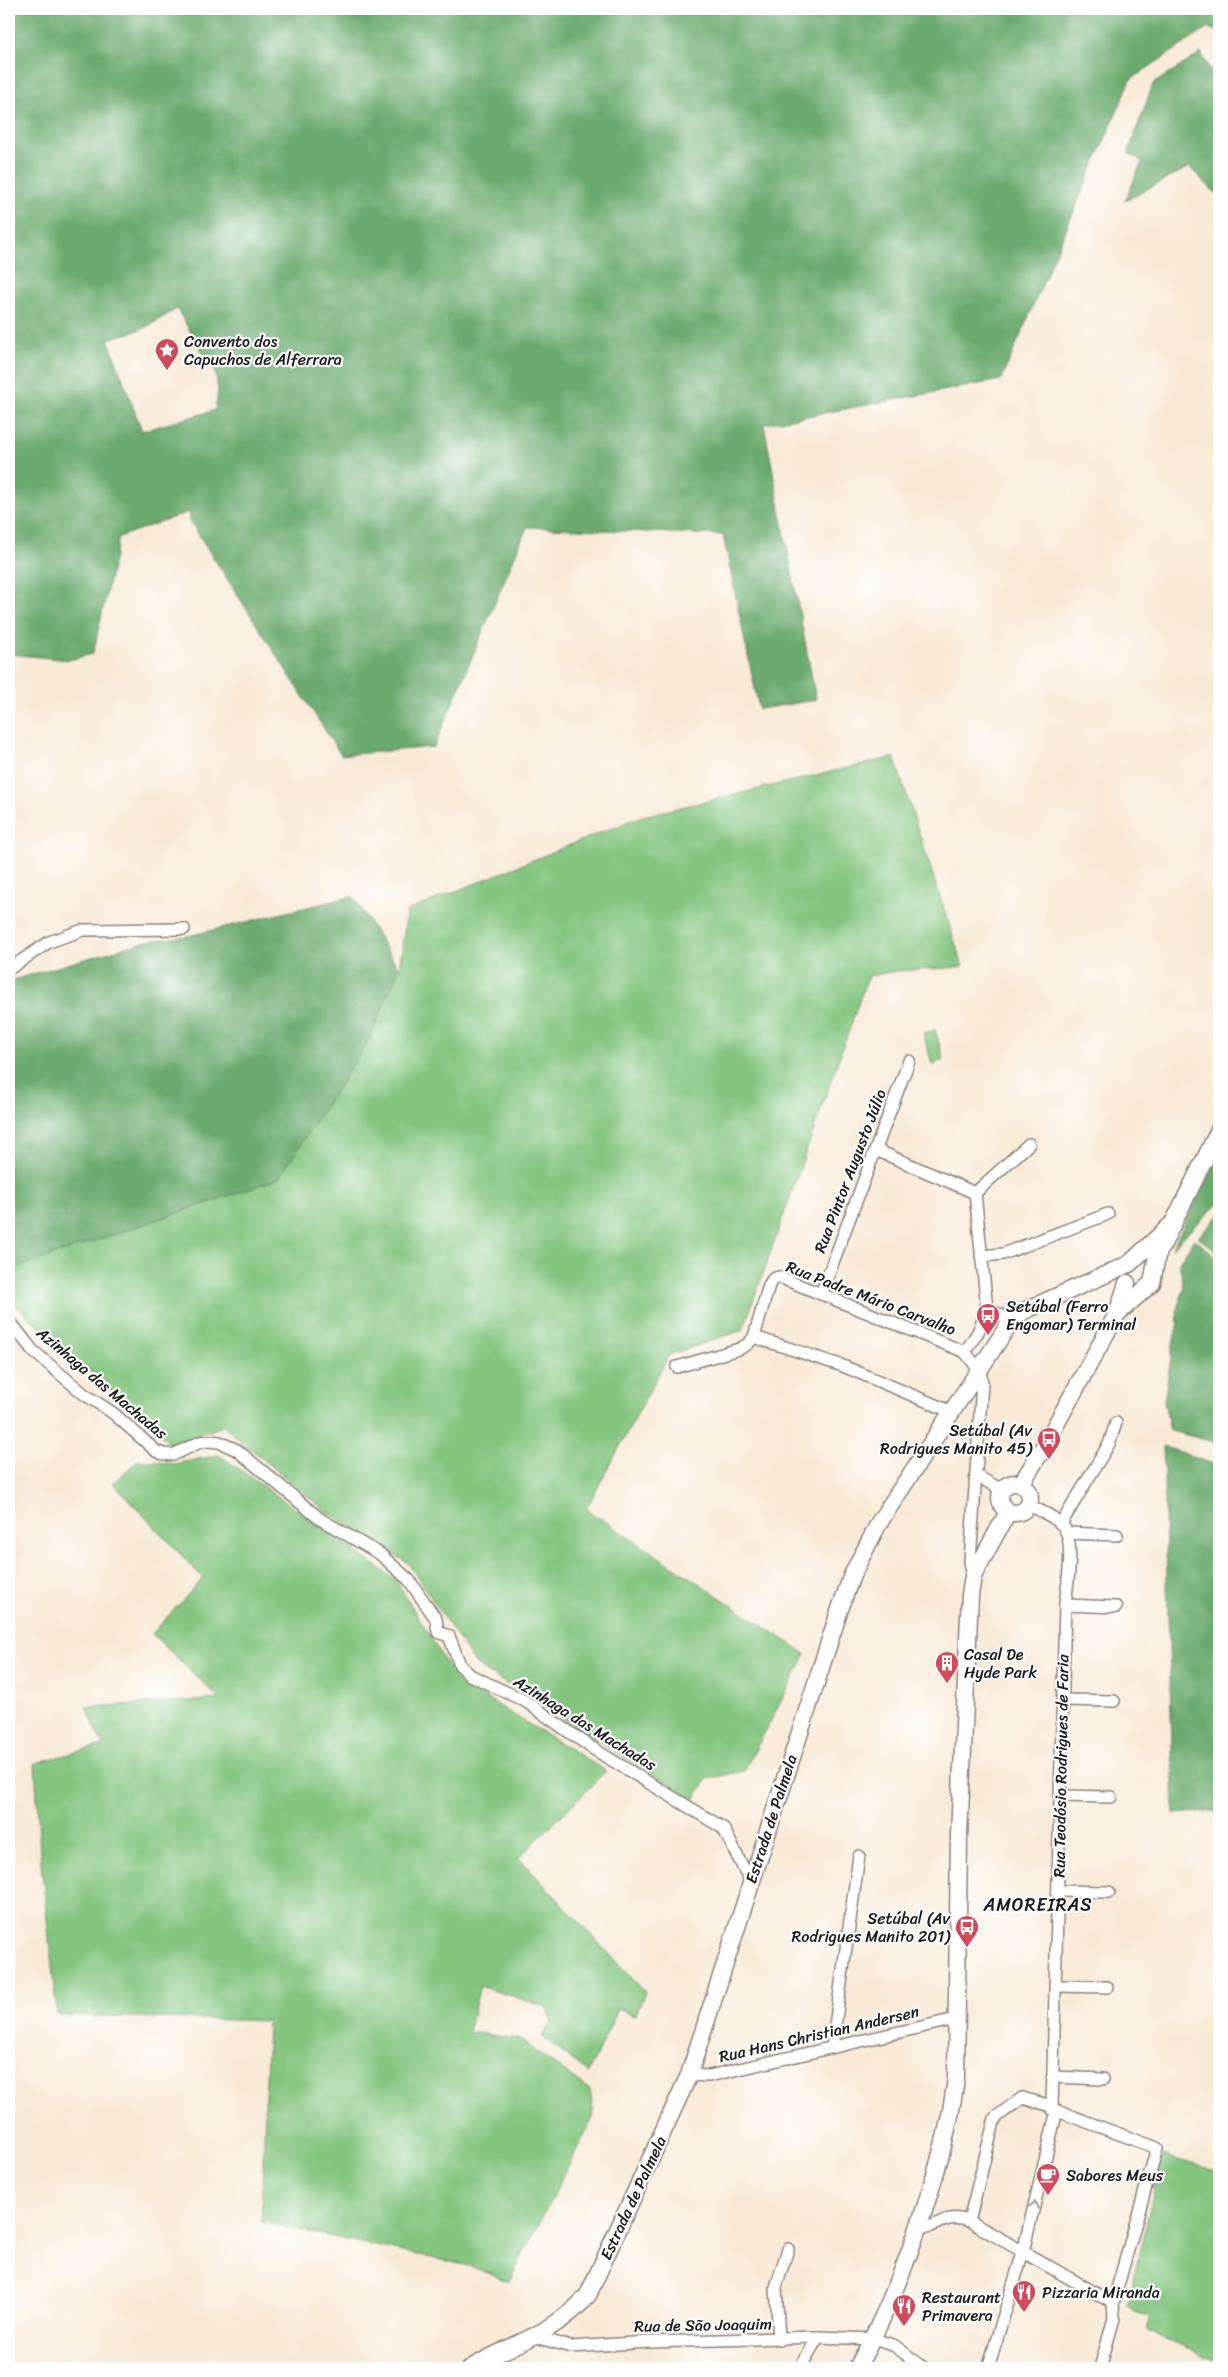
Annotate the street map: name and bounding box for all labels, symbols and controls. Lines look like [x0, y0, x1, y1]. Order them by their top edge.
place label: Convento dos Capuchos de Alferrara [184, 327, 342, 374]
place icon: Convento dos Capuchos de Alferrara [154, 337, 180, 371]
street label: Rua Pintor Augusto Júlio [805, 1085, 895, 1257]
street label: Rua Padre Mário Carvalho [782, 1252, 960, 1344]
place label: Setúbal (Ferro Engomar) Terminal [1006, 1292, 1137, 1339]
bus stop icon: Setúbal (Ferro Engomar) Terminal [975, 1302, 1001, 1336]
street label: Azinhaga das Machadas [29, 1318, 175, 1447]
place label: Setúbal (Av Rodrigues Manito 45) [880, 1416, 1034, 1463]
bus stop icon: Setúbal (Av Rodrigues Manito 45) [1036, 1426, 1062, 1460]
place label: Casal De Hyde Park [964, 1640, 1037, 1687]
building icon: Casal De Hyde Park [934, 1650, 960, 1684]
street label: Rua Teodósio Rodrigues de Faria [1045, 1653, 1077, 1878]
street label: Azinhaga das Machadas [507, 1667, 663, 1779]
street label: Estrada de Palmela [736, 1751, 806, 1887]
district label: AMOREIRAS [982, 1889, 1093, 1921]
place label: Setúbal (Av Rodrigues Manito 201) [792, 1904, 952, 1951]
bus stop icon: Setúbal (Av Rodrigues Manito 201) [954, 1914, 980, 1948]
street label: Rua Hans Christian Andersen [716, 1997, 922, 2071]
street label: Estrada de Palmela [592, 2131, 674, 2265]
place label: Sabores Meus [1066, 2161, 1164, 2190]
cafe icon: Sabores Meus [1035, 2162, 1061, 2196]
one-way arrow [1028, 2200, 1039, 2209]
place label: Pizzaria Miranda [1042, 2278, 1160, 2307]
restaurant icon: Pizzaria Miranda [1011, 2279, 1037, 2313]
place label: Restaurant Primavera [922, 2283, 1001, 2330]
restaurant icon: Restaurant Primavera [891, 2293, 917, 2327]
street label: Rua de São Joaquim [634, 2309, 772, 2341]

